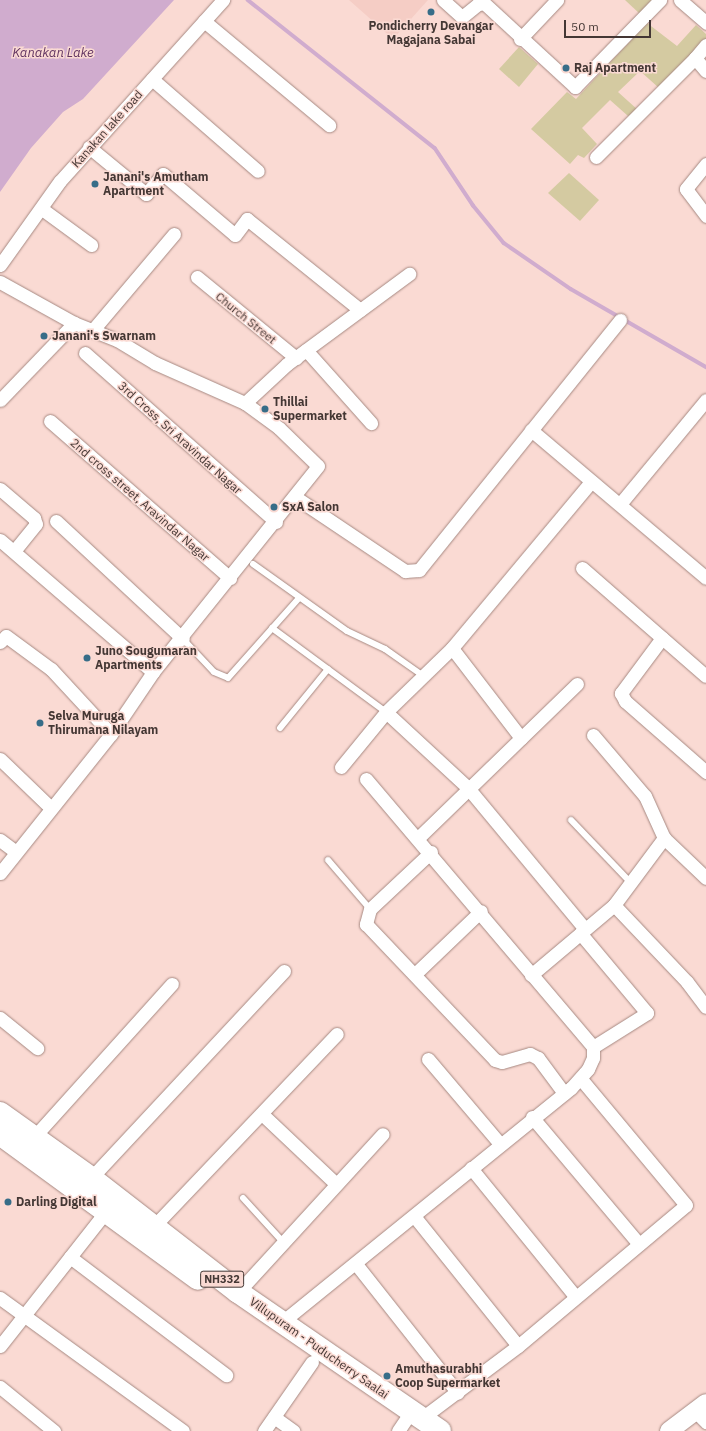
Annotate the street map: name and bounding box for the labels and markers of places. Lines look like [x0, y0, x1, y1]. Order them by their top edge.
marker: Pondicherry Devangar Magajana Sabai [426, 7, 436, 17]
place label: Pondicherry Devangar Magajana Sabai [369, 19, 493, 47]
place label: Raj Apartment [574, 61, 656, 75]
marker: Raj Apartment [561, 63, 571, 73]
place label: Janani's Amutham Apartment [103, 170, 209, 198]
marker: Janani's Amutham Apartment [90, 179, 100, 189]
place label: Janani's Swarnam [52, 329, 156, 343]
marker: Janani's Swarnam [39, 331, 49, 341]
place label: Thillai Supermarket [273, 395, 347, 423]
marker: Thillai Supermarket [260, 404, 270, 414]
place label: SxA Salon [282, 500, 339, 514]
marker: SxA Salon [269, 502, 279, 512]
place label: Juno Sougumaran Apartments [95, 644, 197, 672]
marker: Juno Sougumaran Apartments [82, 653, 92, 663]
place label: Selva Muruga Thirumana Nilayam [48, 709, 158, 737]
marker: Selva Muruga Thirumana Nilayam [35, 718, 45, 728]
place label: Darling Digital [16, 1195, 97, 1209]
marker: Darling Digital [3, 1197, 13, 1207]
place label: Amuthasurabhi Coop Supermarket [395, 1362, 500, 1390]
marker: Amuthasurabhi Coop Supermarket [382, 1371, 392, 1381]

